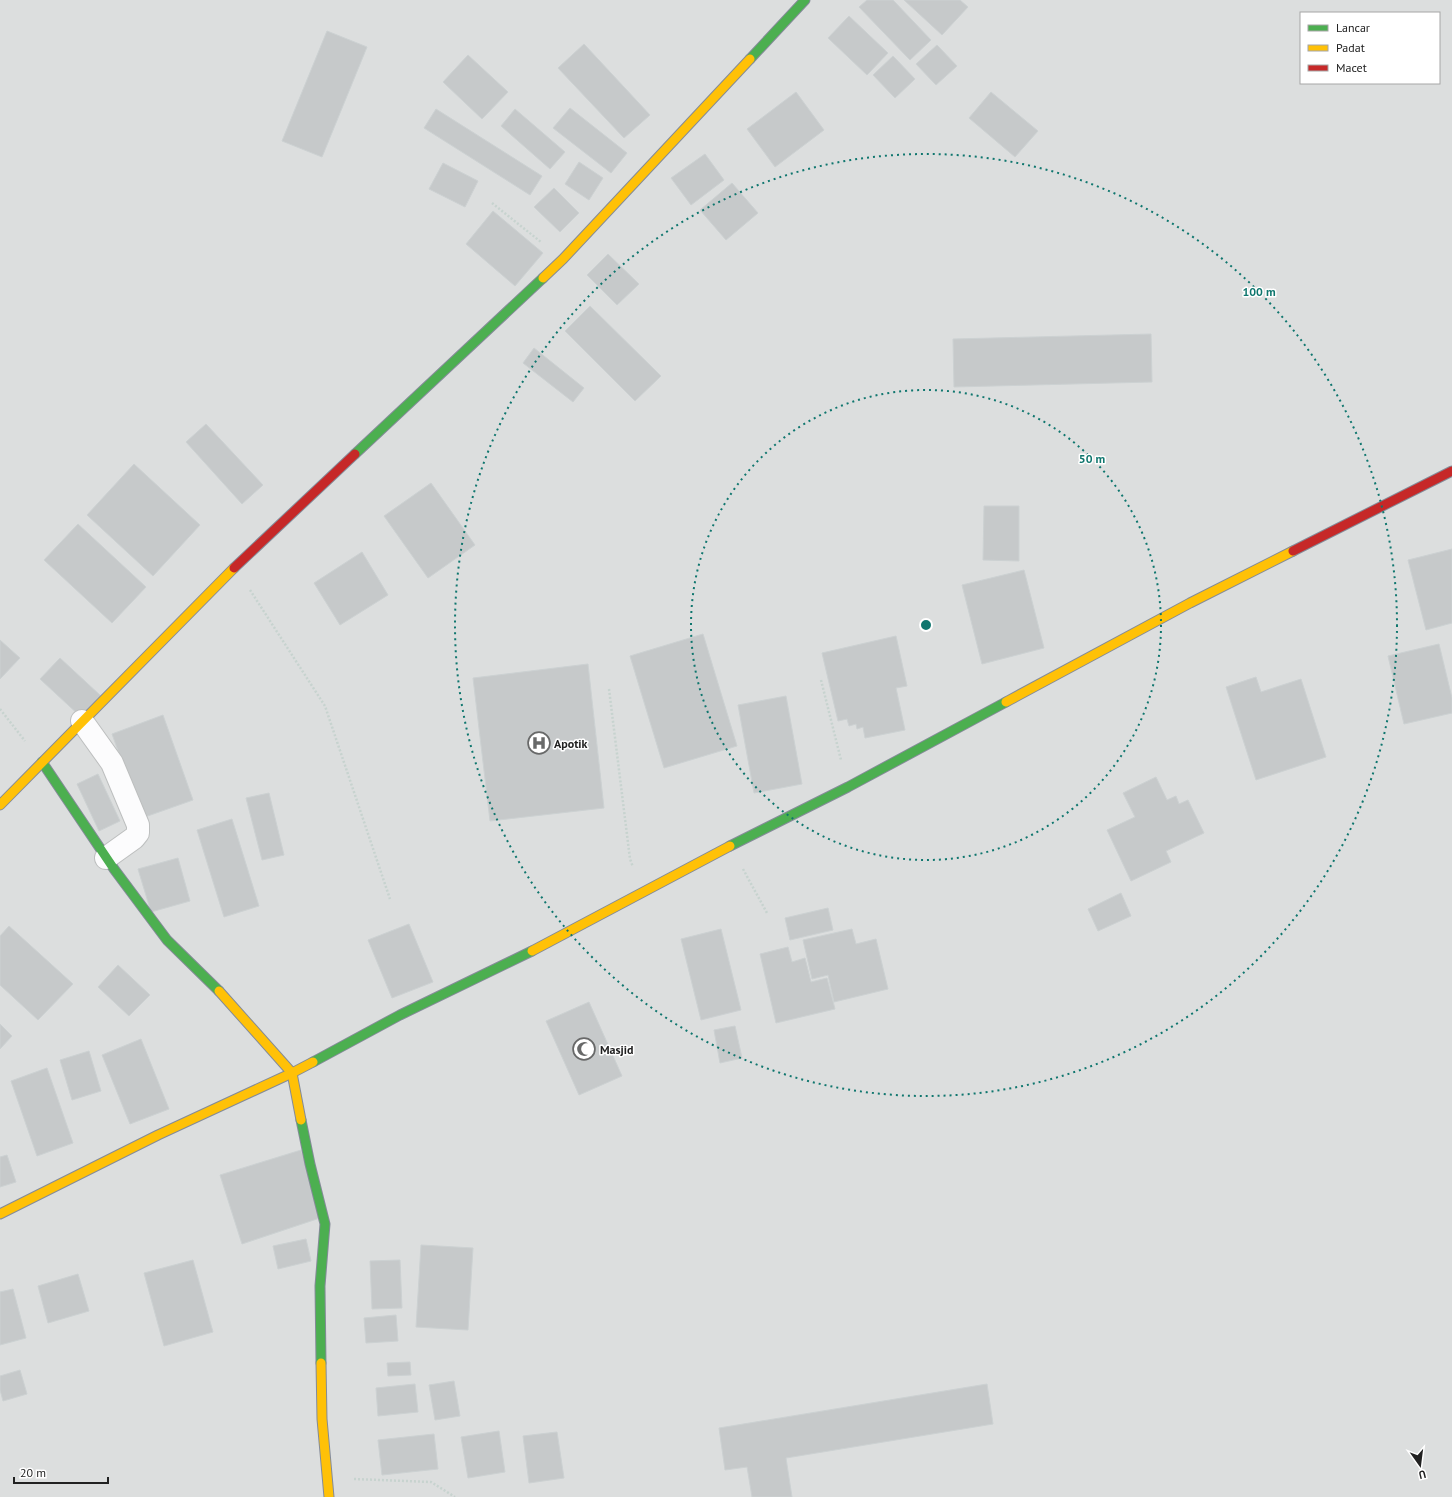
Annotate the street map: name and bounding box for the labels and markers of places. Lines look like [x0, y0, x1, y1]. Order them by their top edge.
centre of rings [919, 618, 933, 632]
hospital icon: Apotik [526, 730, 552, 756]
place label: Apotik [554, 736, 588, 751]
mosque icon: Masjid [571, 1036, 597, 1062]
place label: Masjid [600, 1042, 634, 1057]

